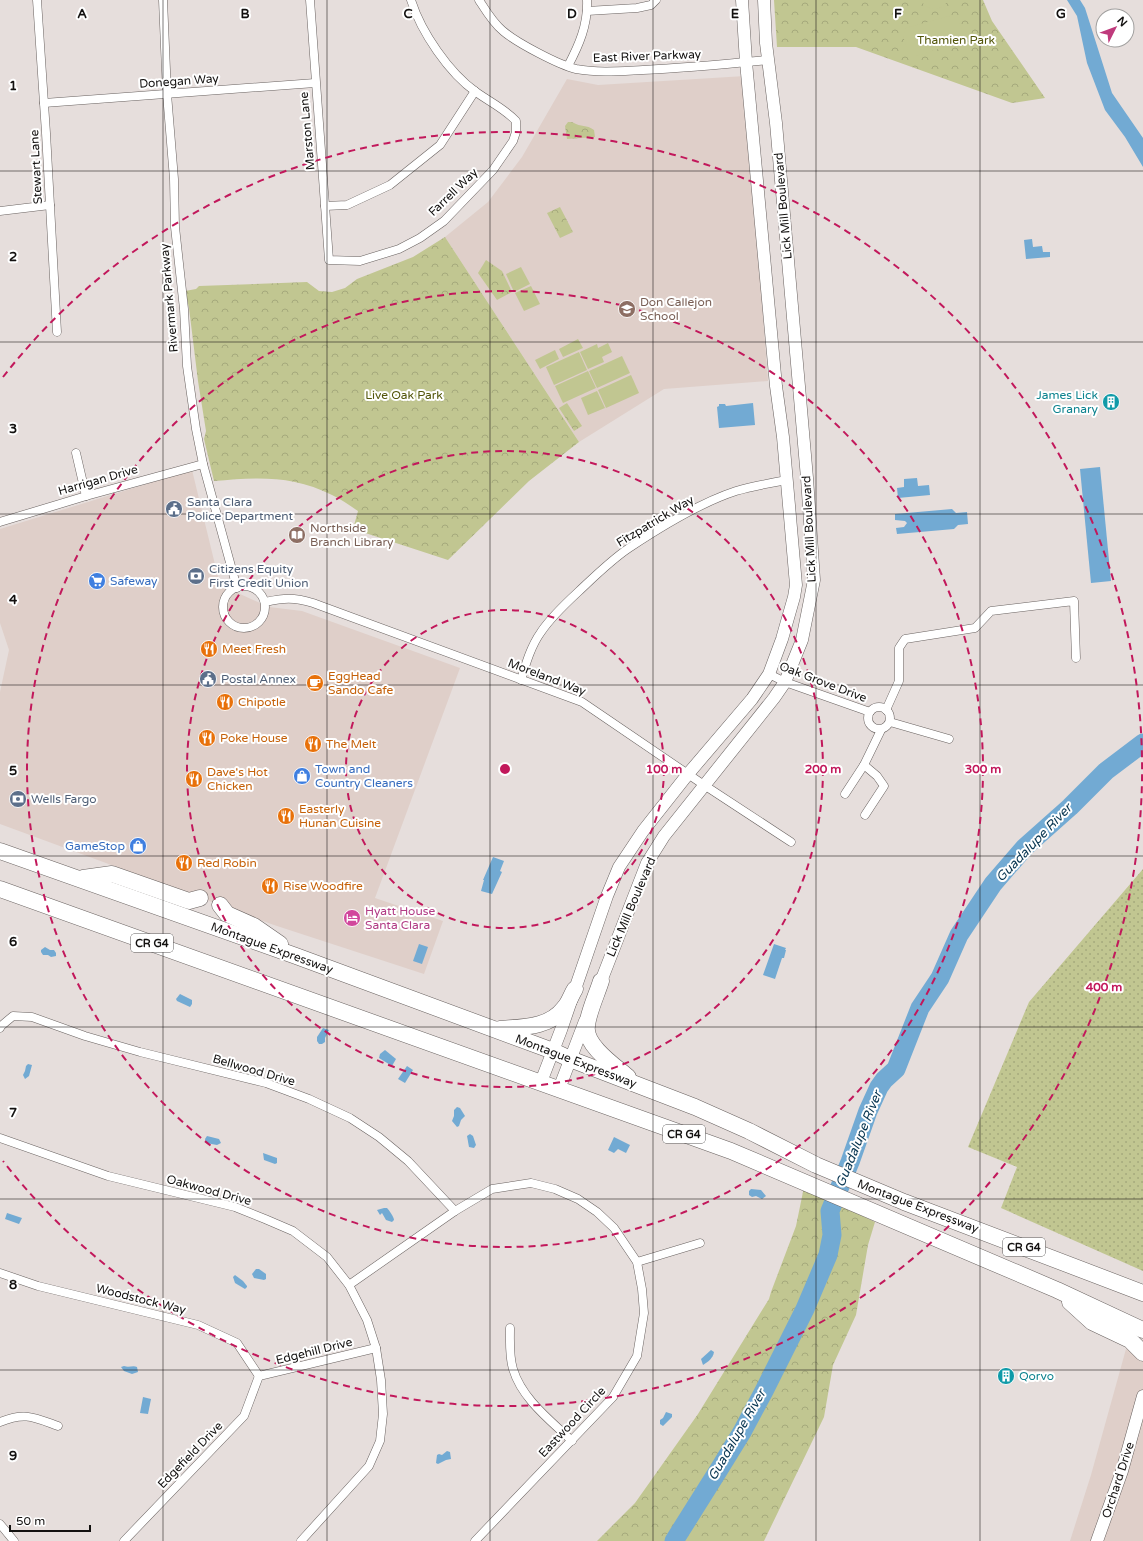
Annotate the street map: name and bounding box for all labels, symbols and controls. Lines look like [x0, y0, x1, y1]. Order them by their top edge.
text: A [77, 6, 87, 22]
text: B [240, 6, 250, 22]
text: C [403, 6, 413, 22]
text: D [567, 6, 577, 22]
text: E [731, 6, 739, 22]
text: F [894, 6, 902, 22]
text: G [1056, 6, 1066, 22]
north arrow [1095, 8, 1135, 48]
text: N [1114, 14, 1130, 29]
park label: Thamien Park [917, 33, 996, 47]
street label: East River Parkway [593, 47, 702, 65]
street label: Donegan Way [139, 71, 220, 91]
text: 1 [9, 78, 17, 94]
street label: Marston Lane [297, 91, 317, 171]
street label: Stewart Lane [27, 129, 45, 205]
street label: Lick Mill Boulevard [771, 152, 795, 260]
street label: Farrell Way [426, 165, 481, 219]
street label: Rivermark Parkway [157, 242, 181, 353]
text: 2 [9, 249, 17, 265]
place label: Don Callejon School [640, 295, 712, 323]
school or university icon: Don Callejon School [617, 299, 637, 319]
park label: Live Oak Park [365, 388, 443, 402]
place label: James Lick Granary [1036, 388, 1099, 416]
building icon: James Lick Granary [1101, 392, 1121, 412]
text: 3 [9, 421, 17, 437]
street label: Harrigan Drive [57, 462, 140, 498]
street label: Lick Mill Boulevard [799, 475, 819, 583]
street label: Fitzpatrick Way [614, 492, 697, 550]
place label: Santa Clara Police Department [187, 495, 293, 523]
public building icon: Santa Clara Police Department [164, 499, 184, 519]
place label: Northside Branch Library [310, 521, 394, 549]
library icon: Northside Branch Library [287, 525, 307, 545]
place label: Citizens Equity First Credit Union [209, 562, 309, 590]
bank icon: Citizens Equity First Credit Union [186, 566, 206, 586]
supermarket icon: Safeway [87, 571, 107, 591]
place label: Safeway [110, 574, 158, 588]
text: 4 [9, 592, 18, 608]
restaurant icon: Meet Fresh [199, 639, 219, 659]
place label: Meet Fresh [222, 642, 286, 656]
street label: Moreland Way [506, 656, 588, 698]
street label: Oak Grove Drive [777, 659, 869, 705]
public building icon: Postal Annex [198, 669, 218, 689]
place label: EggHead Sando Cafe [328, 669, 394, 697]
place label: Postal Annex [221, 672, 296, 686]
cafe icon: EggHead Sando Cafe [305, 673, 325, 693]
restaurant icon: Chipotle [215, 692, 235, 712]
place label: Chipotle [238, 695, 286, 709]
restaurant icon: Poke House [197, 728, 217, 748]
place label: Poke House [220, 731, 288, 745]
restaurant icon: The Melt [303, 734, 323, 754]
place label: The Melt [326, 737, 377, 751]
place label: Town and Country Cleaners [315, 762, 413, 790]
centre of rings [498, 762, 512, 776]
text: 100 m [646, 762, 682, 776]
text: 200 m [805, 762, 841, 776]
text: 300 m [965, 762, 1001, 776]
text: 5 [9, 763, 17, 779]
place label: Dave's Hot Chicken [207, 765, 268, 793]
shop icon: Town and Country Cleaners [292, 766, 312, 786]
restaurant icon: Dave's Hot Chicken [184, 769, 204, 789]
bank icon: Wells Fargo [8, 789, 28, 809]
place label: Wells Fargo [31, 792, 97, 806]
water label: Guadalupe River [993, 799, 1077, 885]
place label: Easterly Hunan Cuisine [299, 802, 381, 830]
restaurant icon: Easterly Hunan Cuisine [276, 806, 296, 826]
shop icon: GameStop [128, 836, 148, 856]
place label: GameStop [65, 839, 125, 853]
restaurant icon: Red Robin [174, 853, 194, 873]
street label: Lick Mill Boulevard [604, 855, 658, 959]
place label: Red Robin [197, 856, 257, 870]
restaurant icon: Rise Woodfire [260, 876, 280, 896]
place label: Rise Woodfire [283, 879, 363, 893]
place label: Hyatt House Santa Clara [365, 904, 435, 932]
hotel icon: Hyatt House Santa Clara [342, 908, 362, 928]
street label: Montague Expressway [209, 919, 335, 977]
text: 6 [9, 934, 17, 950]
road number: CR G4 [131, 934, 173, 952]
text: 400 m [1086, 980, 1122, 994]
street label: Montague Expressway [513, 1031, 639, 1091]
street label: Bellwood Drive [211, 1052, 297, 1089]
water label: Guadalupe River [832, 1087, 886, 1189]
text: 7 [9, 1105, 17, 1121]
road number: CR G4 [663, 1125, 705, 1143]
street label: Oakwood Drive [165, 1172, 253, 1208]
street label: Montague Expressway [855, 1176, 981, 1236]
road number: CR G4 [1003, 1238, 1045, 1256]
text: 8 [9, 1277, 17, 1293]
street label: Woodstock Way [95, 1281, 188, 1317]
street label: Edgehill Drive [274, 1335, 354, 1367]
building icon: Qorvo [996, 1366, 1016, 1386]
place label: Qorvo [1019, 1369, 1054, 1383]
street label: Eastwood Circle [536, 1384, 608, 1460]
water label: Guadalupe River [704, 1385, 771, 1483]
street label: Edgefield Drive [155, 1419, 225, 1491]
street label: Orchard Drive [1099, 1440, 1137, 1520]
text: 9 [9, 1448, 17, 1464]
scale bar [10, 1507, 90, 1533]
text: 50 m [16, 1514, 45, 1528]

